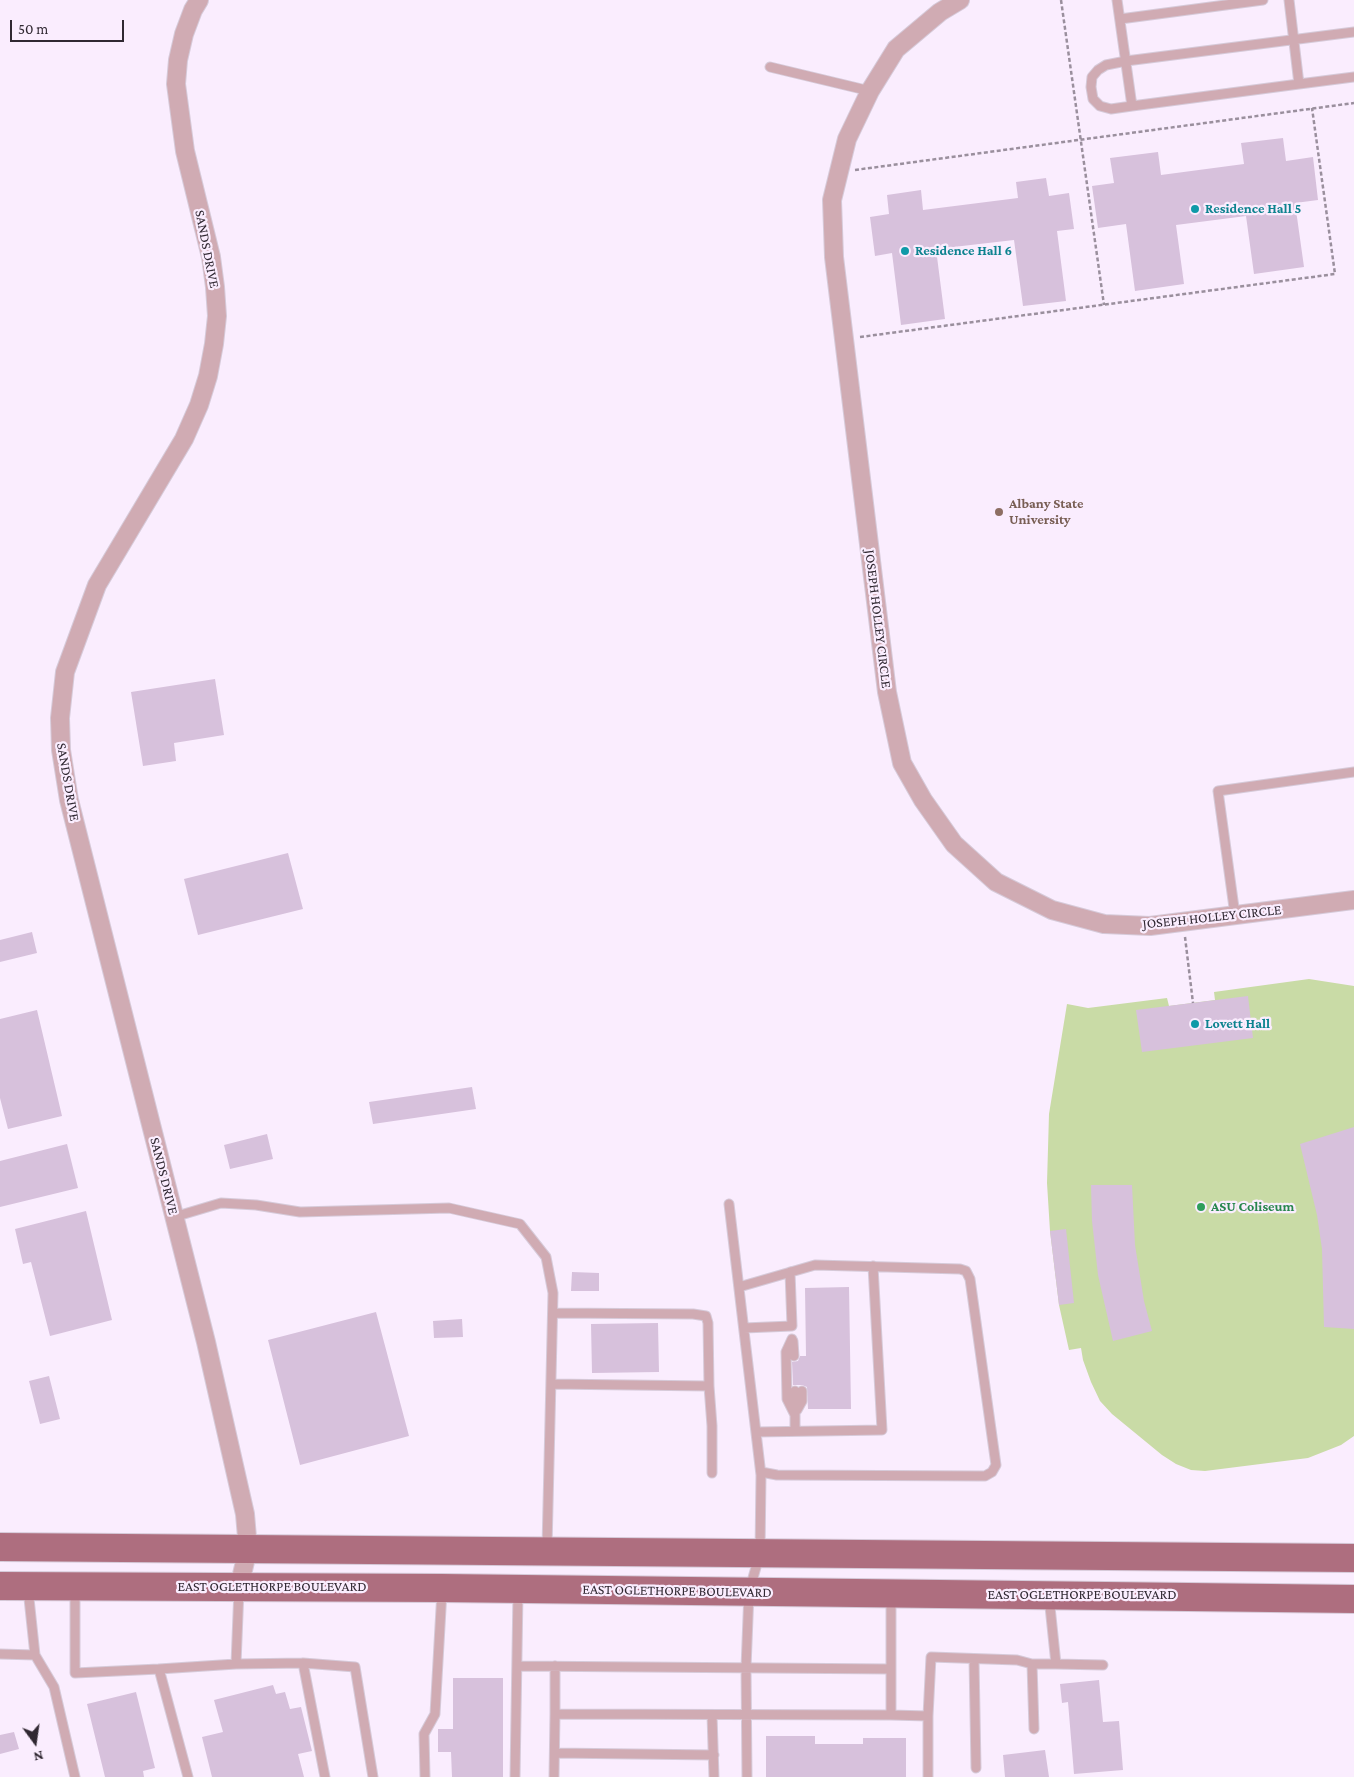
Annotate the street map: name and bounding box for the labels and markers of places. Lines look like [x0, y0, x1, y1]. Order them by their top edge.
place label: Residence Hall 5 [1205, 201, 1301, 217]
marker: Residence Hall 5 [1189, 203, 1201, 215]
place label: Residence Hall 6 [915, 243, 1012, 259]
marker: Residence Hall 6 [899, 245, 911, 257]
place label: Albany State University [1009, 496, 1083, 528]
marker: Albany State University [993, 506, 1005, 518]
place label: Lovett Hall [1205, 1016, 1270, 1032]
marker: Lovett Hall [1189, 1018, 1201, 1030]
place label: ASU Coliseum [1211, 1199, 1294, 1215]
marker: ASU Coliseum [1195, 1201, 1207, 1213]

